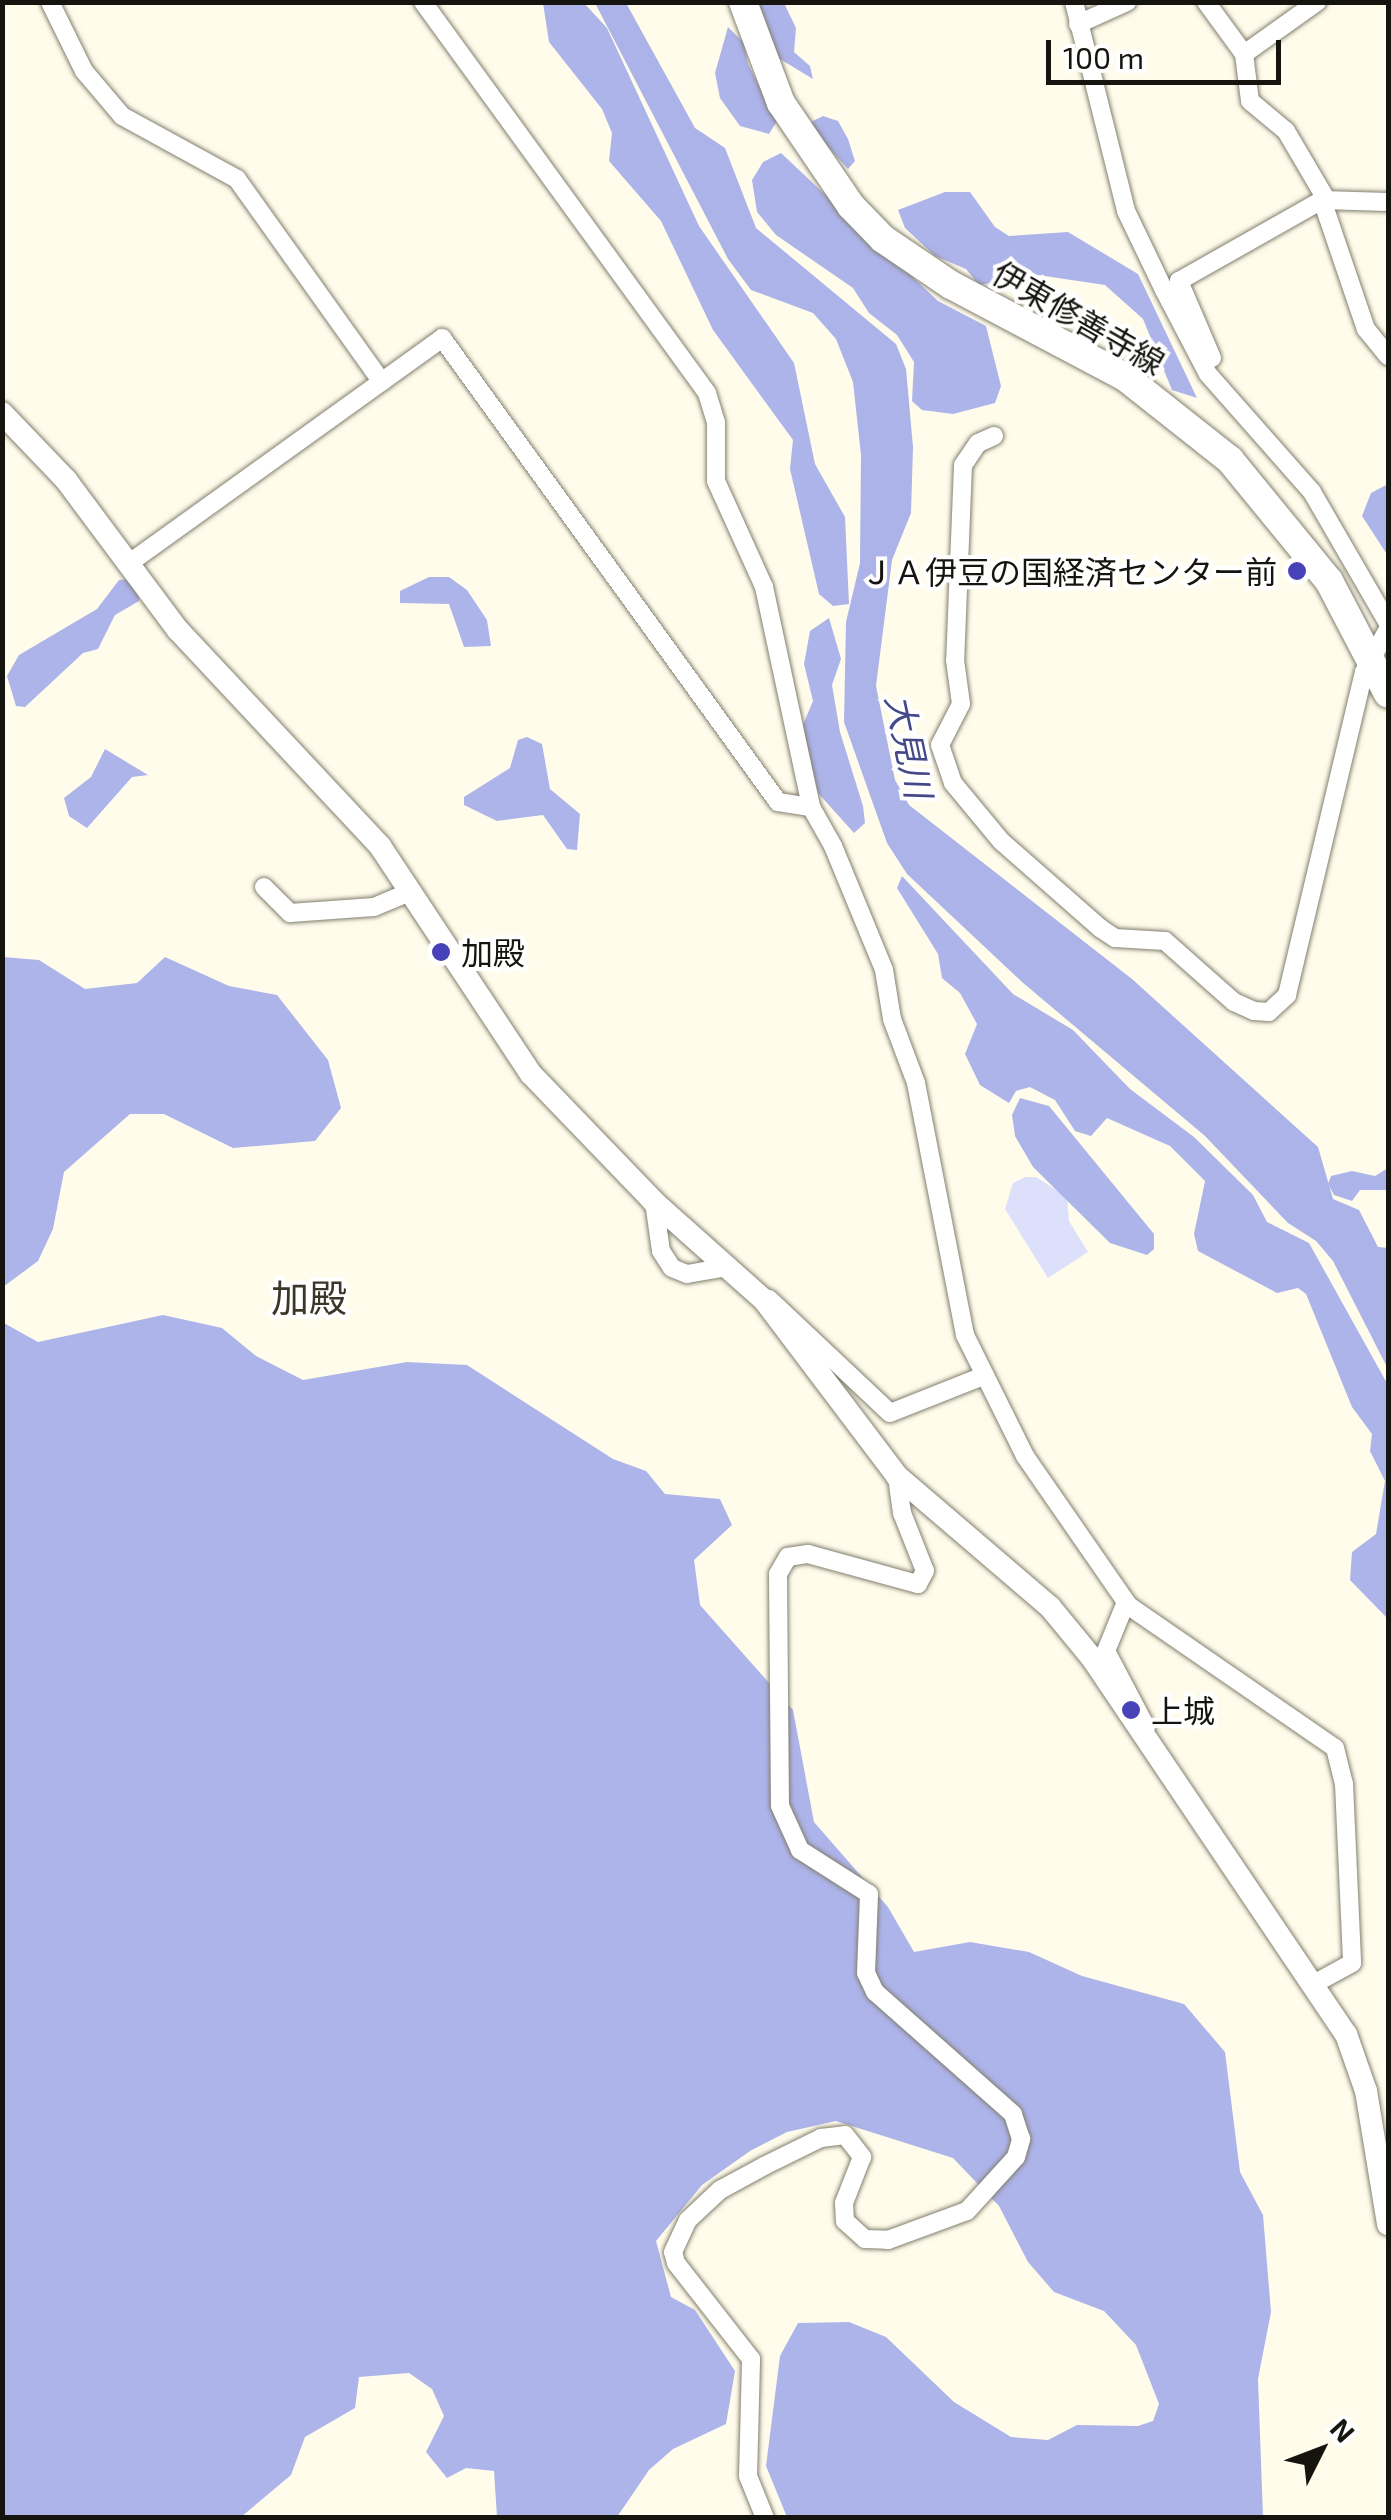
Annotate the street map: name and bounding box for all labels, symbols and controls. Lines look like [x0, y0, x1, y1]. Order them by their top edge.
scale bar [1051, 20, 1286, 82]
text: 100 m [1063, 39, 1144, 75]
street label: 伊東修善寺線 [986, 252, 1172, 382]
place label: ＪＡ伊豆の国経済センター前 [861, 552, 1277, 590]
marker: ＪＡ伊豆の国経済センター前 [1286, 560, 1308, 582]
water label: 大見川 [879, 690, 941, 802]
place label: 加殿 [461, 933, 525, 971]
marker: 加殿 [430, 941, 452, 963]
district label: 加殿 [271, 1275, 347, 1321]
place label: 上城 [1151, 1691, 1215, 1729]
marker: 上城 [1120, 1699, 1142, 1721]
north arrow [1271, 2400, 1371, 2500]
text: N [1324, 2411, 1363, 2449]

